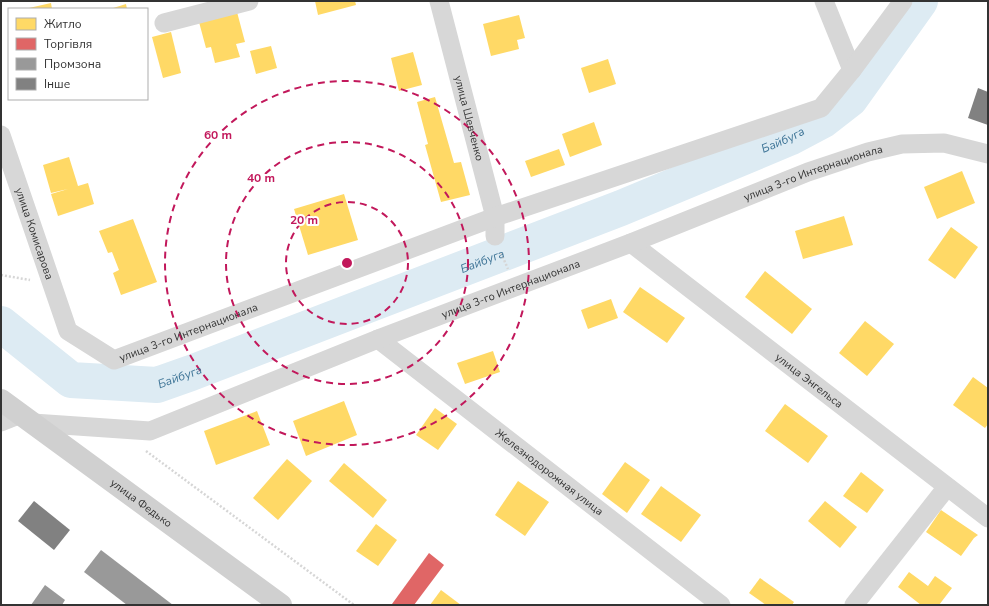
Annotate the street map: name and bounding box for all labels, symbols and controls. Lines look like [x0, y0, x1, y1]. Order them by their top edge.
legend [8, 8, 148, 100]
text: Житло [44, 16, 82, 32]
text: Торгівля [44, 36, 92, 52]
text: Промзона [44, 56, 101, 72]
street label: улица Шевченко [451, 74, 488, 162]
text: Інше [44, 76, 70, 92]
water label: Байбуга [759, 123, 807, 157]
text: 60 m [204, 127, 232, 143]
street label: улица 3-го Интернационала [741, 141, 884, 205]
text: 40 m [247, 170, 275, 186]
street label: улица Комисарова [12, 185, 57, 281]
text: 20 m [290, 212, 318, 228]
water label: Байбуга [458, 245, 507, 277]
centre of rings [340, 256, 354, 270]
street label: улица 3-го Интернационала [439, 256, 582, 322]
street label: улица 3-го Интернационала [117, 299, 260, 365]
street label: улица Энгельса [772, 349, 846, 411]
water label: Байбуга [155, 362, 204, 392]
street label: Железнодорожная улица [492, 425, 607, 519]
street label: улица Федько [107, 475, 175, 530]

